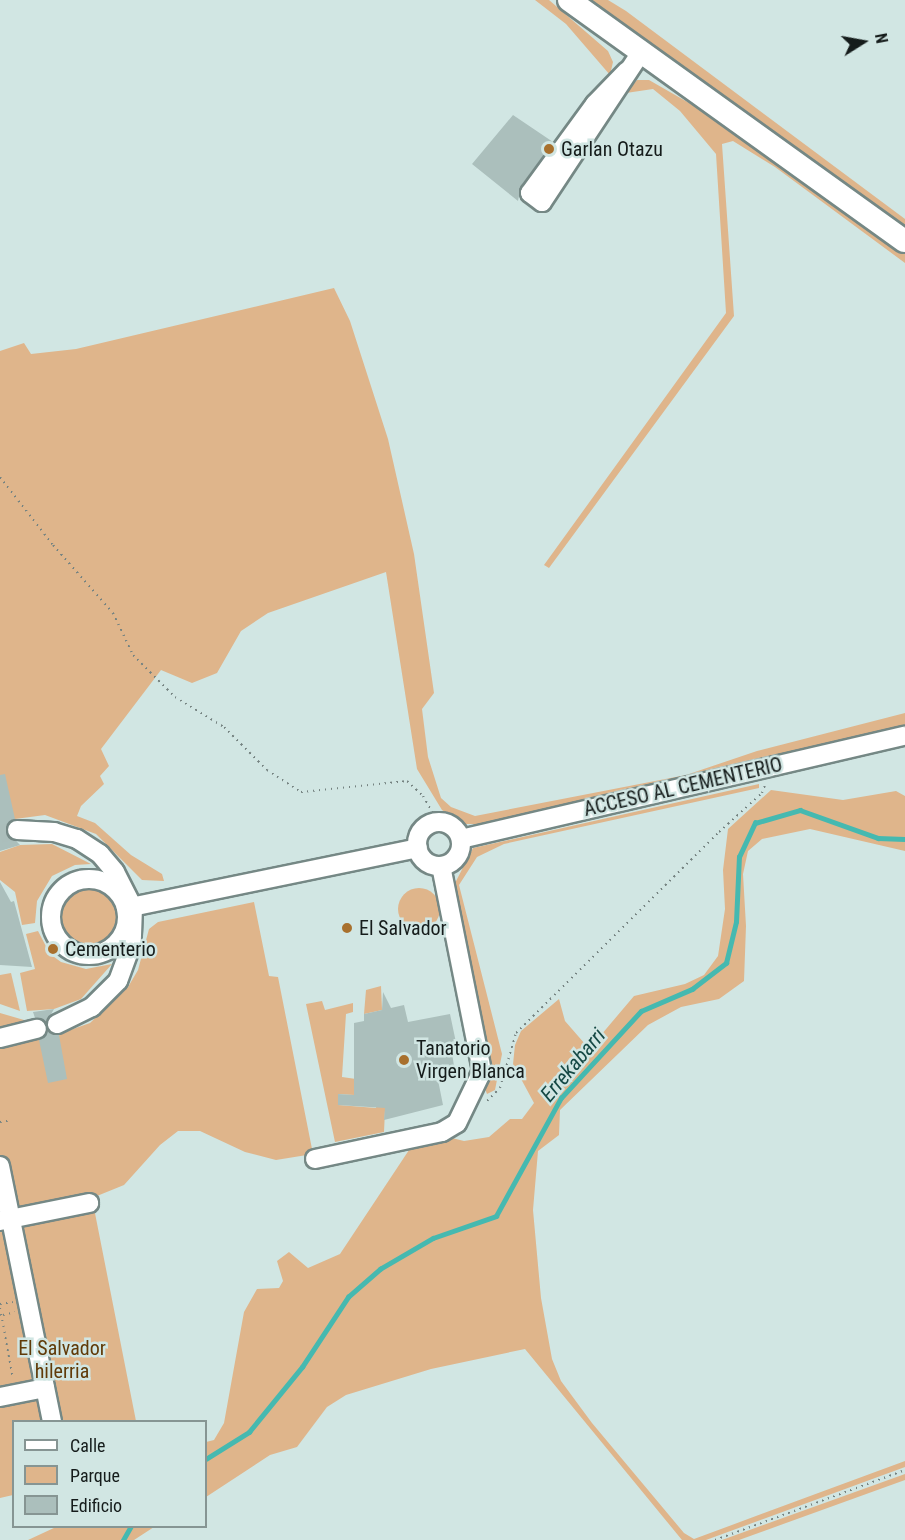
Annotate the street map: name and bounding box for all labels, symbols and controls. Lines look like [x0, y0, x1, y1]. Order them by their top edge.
north arrow [833, 12, 893, 72]
text: N [871, 32, 891, 45]
place label: Garlan Otazu [561, 137, 663, 161]
marker: Garlan Otazu [542, 142, 556, 156]
street label: ACCESO AL CEMENTERIO [581, 752, 785, 822]
place label: El Salvador [359, 916, 447, 940]
marker: El Salvador [340, 921, 354, 935]
place label: Cementerio [65, 937, 156, 961]
marker: Cementerio [46, 942, 60, 956]
water label: Errekabarri [535, 1023, 611, 1107]
place label: Tanatorio Virgen Blanca [416, 1036, 525, 1083]
marker: Tanatorio Virgen Blanca [397, 1053, 411, 1067]
park label: El Salvador hilerria [18, 1337, 106, 1384]
legend [12, 1420, 207, 1528]
text: Calle [70, 1435, 106, 1456]
text: Parque [70, 1465, 120, 1486]
text: Edificio [70, 1495, 122, 1516]

